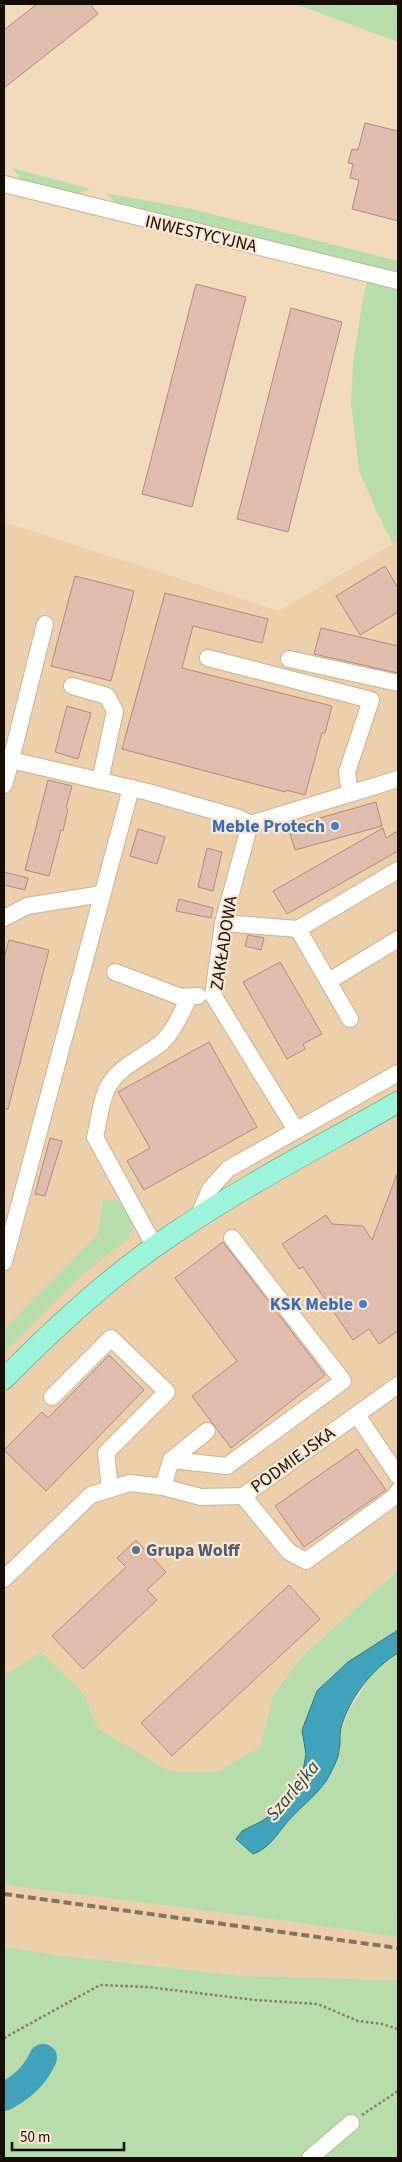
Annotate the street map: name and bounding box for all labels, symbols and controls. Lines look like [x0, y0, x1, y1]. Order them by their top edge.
street label: INWESTYCYJNA [143, 209, 260, 259]
place label: Meble Protech [212, 814, 325, 839]
marker: Meble Protech [329, 820, 341, 832]
street label: ZAKŁADOWA [204, 894, 244, 992]
place label: KSK Meble [270, 1292, 353, 1317]
marker: KSK Meble [357, 1298, 369, 1310]
street label: PODMIEJSKA [246, 1421, 340, 1499]
place label: Grupa Wolff [146, 1538, 241, 1563]
marker: Grupa Wolff [130, 1544, 142, 1556]
water label: Szarlejka [260, 1755, 326, 1827]
scale bar [12, 2120, 125, 2152]
text: 50 m [20, 2127, 50, 2148]

